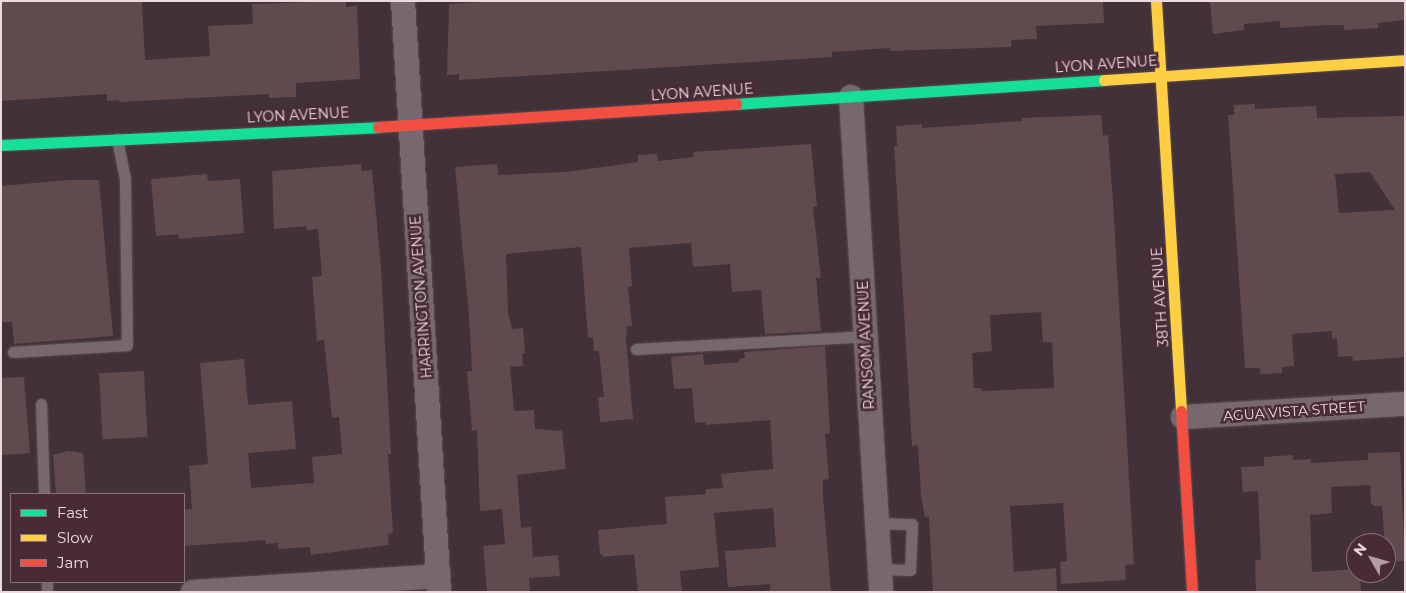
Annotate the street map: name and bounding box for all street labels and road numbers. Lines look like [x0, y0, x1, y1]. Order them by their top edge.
street label: LYON AVENUE [1054, 52, 1158, 76]
street label: LYON AVENUE [650, 80, 754, 104]
street label: LYON AVENUE [246, 104, 350, 126]
street label: HARRINGTON AVENUE [407, 215, 435, 379]
street label: 38TH AVENUE [1148, 247, 1172, 347]
street label: RANSOM AVENUE [854, 280, 878, 410]
street label: AGUA VISTA STREET [1222, 398, 1366, 424]

